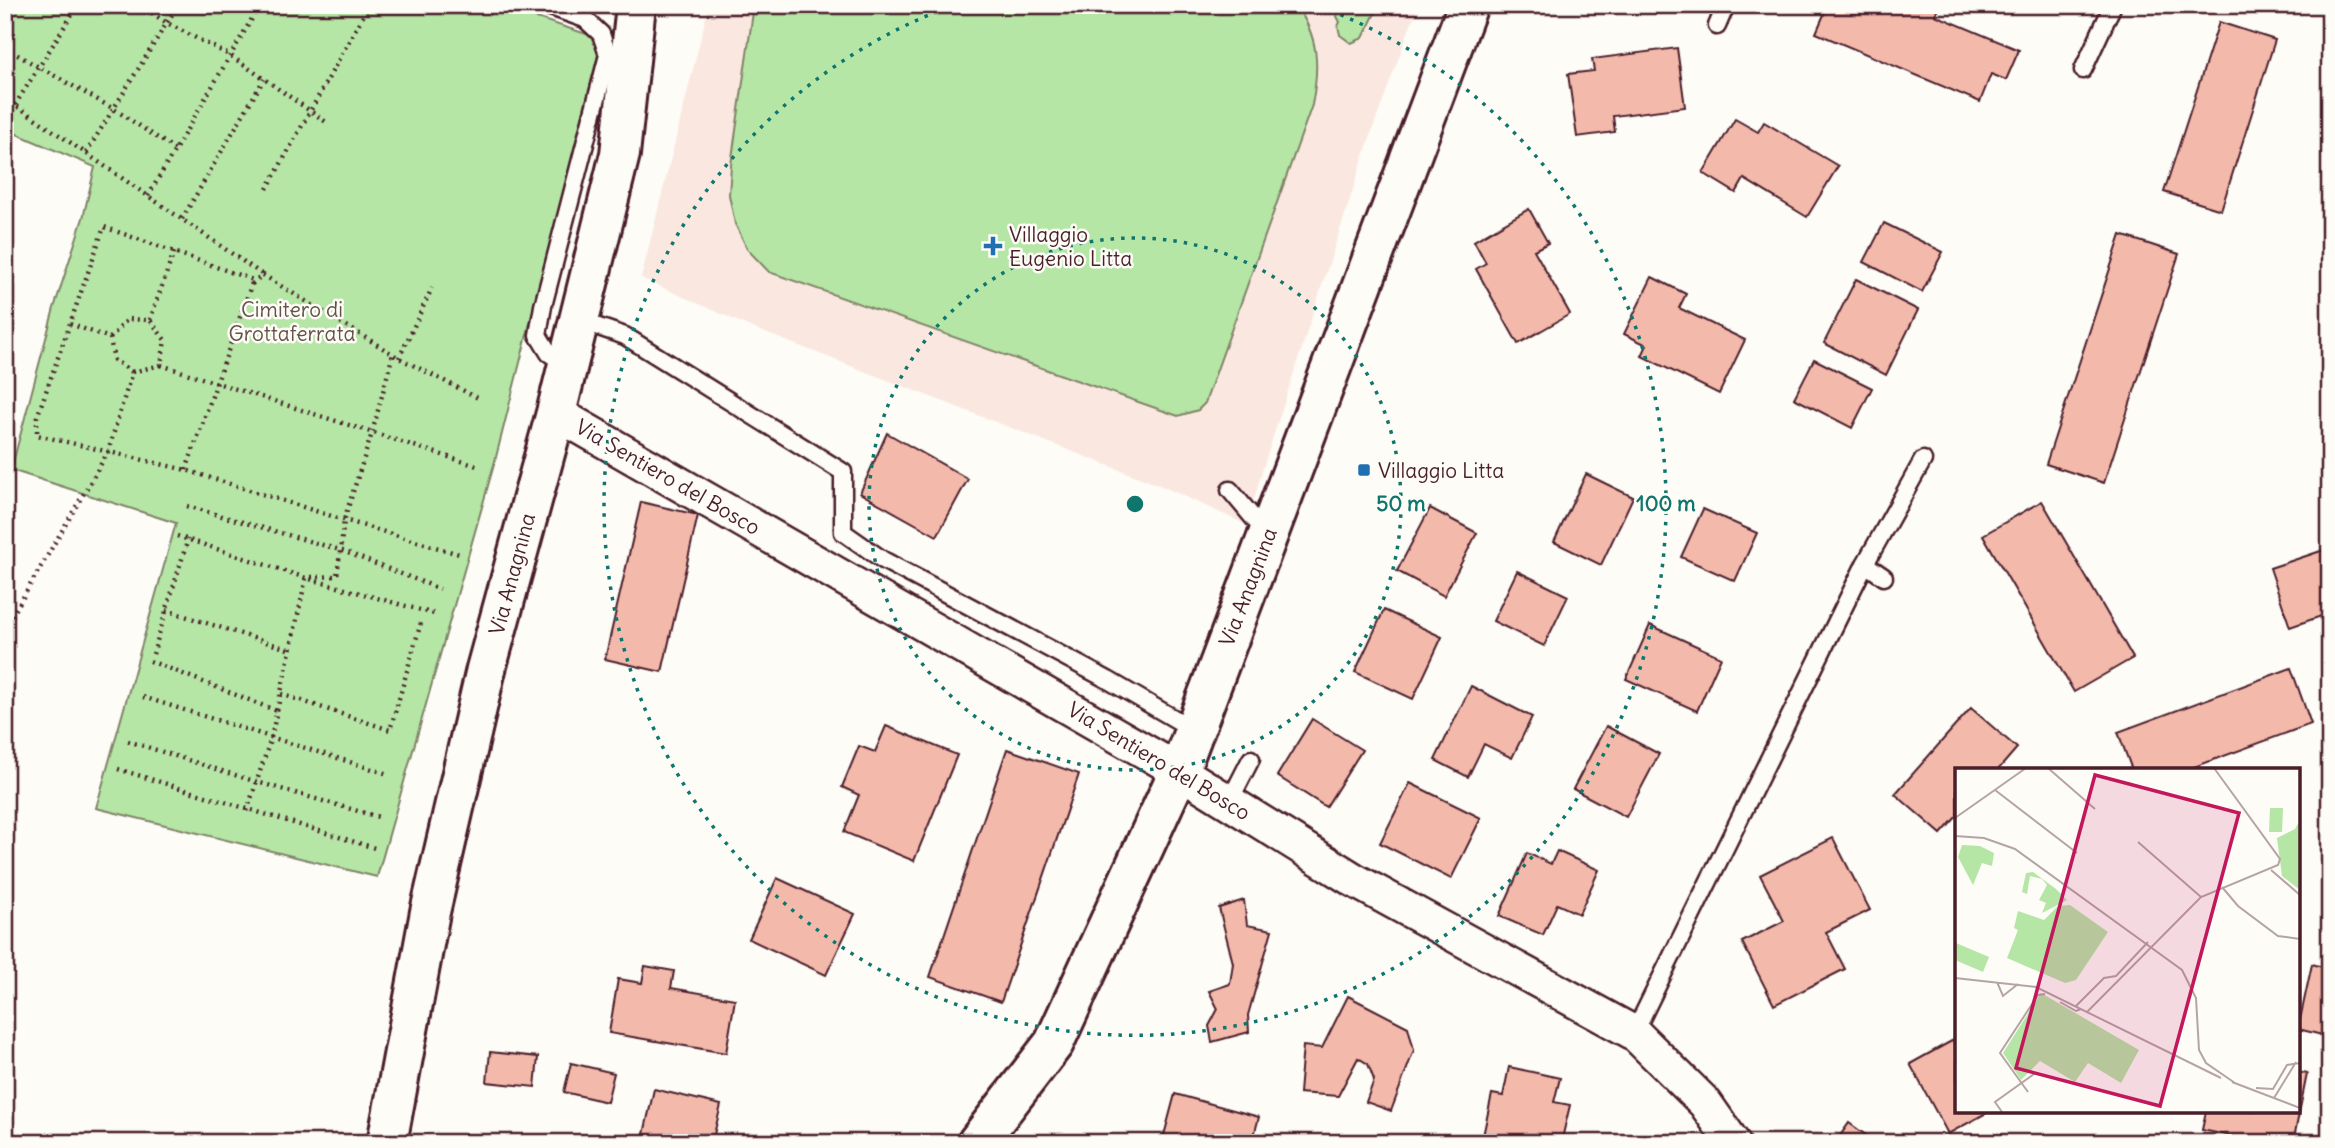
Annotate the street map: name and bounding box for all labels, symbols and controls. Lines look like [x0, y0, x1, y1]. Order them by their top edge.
place label: Villaggio Eugenio Litta [1009, 221, 1132, 272]
marker: Villaggio Eugenio Litta [983, 236, 1003, 256]
park label: Cimitero di Grottaferrata [229, 296, 355, 347]
street label: Via Sentiero del Bosco [571, 413, 765, 541]
place label: Villaggio Litta [1378, 457, 1504, 484]
marker: Villaggio Litta [1356, 462, 1372, 478]
text: 50 m [1376, 490, 1426, 517]
text: 100 m [1636, 490, 1696, 517]
centre of rings [1123, 492, 1147, 516]
street label: Via Anagnina [483, 510, 541, 638]
street label: Via Anagnina [1213, 524, 1283, 650]
street label: Via Sentiero del Bosco [1063, 696, 1255, 826]
inset map [1955, 768, 2300, 1113]

